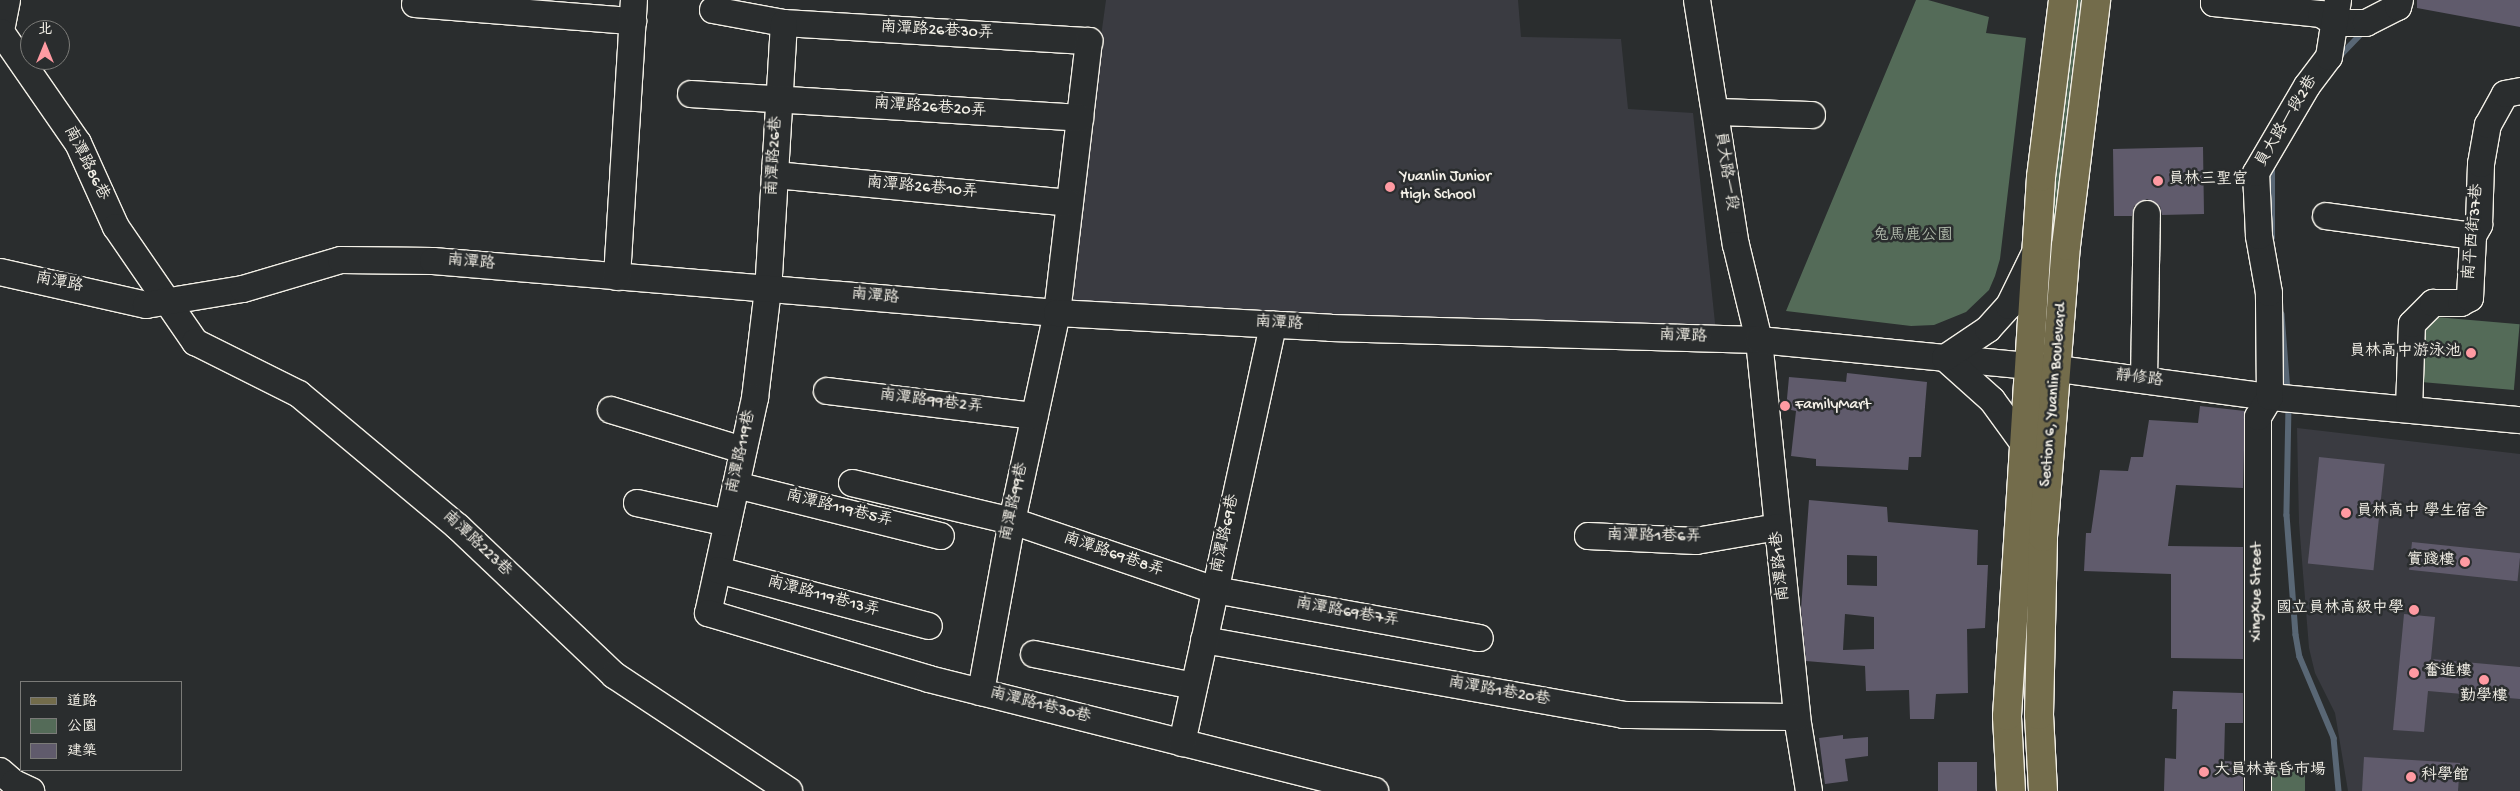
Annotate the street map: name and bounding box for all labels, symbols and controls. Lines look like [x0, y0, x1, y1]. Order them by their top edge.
street label: 南潭路26巷30弄 [880, 19, 994, 45]
north arrow [20, 20, 70, 70]
text: 北 [38, 22, 52, 39]
street label: 員大路一段2巷 [2253, 73, 2323, 171]
street label: 南潭路26巷20弄 [873, 95, 987, 123]
street label: 南潭路26巷 [764, 116, 788, 196]
street label: 南潭路86巷 [58, 124, 112, 204]
street label: 員大路一段 [1708, 130, 1740, 212]
place label: Yuanlin Junior High School [1400, 168, 1491, 206]
place label: 員林三聖宮 [2168, 171, 2248, 191]
street label: 南潭路26巷10弄 [866, 175, 978, 203]
marker: 員林三聖宮 [2152, 175, 2164, 187]
marker: Yuanlin Junior High School [1384, 181, 1396, 193]
street label: 南平西街37巷 [2461, 183, 2489, 281]
park label: 兔馬鹿公園 [1873, 227, 1953, 247]
street label: 南潭路 [446, 252, 496, 276]
street label: 南潭路 [34, 270, 84, 298]
street label: 南潭路 [850, 286, 900, 310]
street label: Section 6, Yuanlin Boulevard [2037, 302, 2073, 488]
street label: 南潭路 [1255, 314, 1303, 336]
street label: 南潭路 [1659, 328, 1707, 348]
place label: 員林高中游泳池 [2349, 343, 2461, 363]
marker: 員林高中游泳池 [2465, 347, 2477, 359]
street label: 靜修路 [2114, 368, 2164, 392]
street label: 南潭路99巷2弄 [878, 387, 984, 419]
place label: FamilyMart [1795, 396, 1870, 416]
marker: FamilyMart [1779, 400, 1791, 412]
street label: 南潭路119巷 [725, 408, 761, 496]
street label: 南潭路99巷 [998, 461, 1034, 543]
street label: 南潭路119巷5弄 [784, 487, 894, 533]
street label: 南潭路69巷 [1209, 493, 1245, 575]
place label: 員林高中 學生宿舍 [2356, 503, 2488, 523]
marker: 員林高中 學生宿舍 [2340, 507, 2352, 519]
street label: 南潭路223巷 [437, 508, 515, 582]
street label: 南潭路1巷6弄 [1607, 528, 1701, 548]
street label: 南潭路69巷8弄 [1060, 530, 1166, 582]
street label: 南潭路1巷 [1769, 530, 1795, 602]
street label: Xingxue Street [2248, 542, 2268, 642]
place label: 實踐樓 [2407, 552, 2455, 572]
marker: 實踐樓 [2459, 556, 2471, 568]
street label: 南潭路119巷13弄 [765, 574, 881, 622]
street label: 南潭路69巷7弄 [1294, 595, 1400, 633]
place label: 國立員林高級中學 [2276, 600, 2404, 620]
marker: 國立員林高級中學 [2408, 604, 2420, 616]
place label: 奮進樓 [2424, 663, 2472, 683]
marker: 奮進樓 [2408, 667, 2420, 679]
marker: 勤學樓 [2478, 674, 2490, 686]
street label: 南潭路1巷20巷 [1446, 675, 1552, 711]
legend [20, 681, 182, 771]
street label: 南潭路1巷30巷 [987, 685, 1093, 729]
place label: 勤學樓 [2460, 688, 2508, 708]
text: 道路 [67, 693, 97, 711]
text: 公園 [67, 718, 97, 736]
text: 建築 [67, 743, 97, 761]
place label: 大員林黃昏市場 [2214, 762, 2326, 782]
marker: 大員林黃昏市場 [2198, 766, 2210, 778]
place label: 科學館 [2421, 767, 2469, 787]
marker: 科學館 [2405, 771, 2417, 783]

